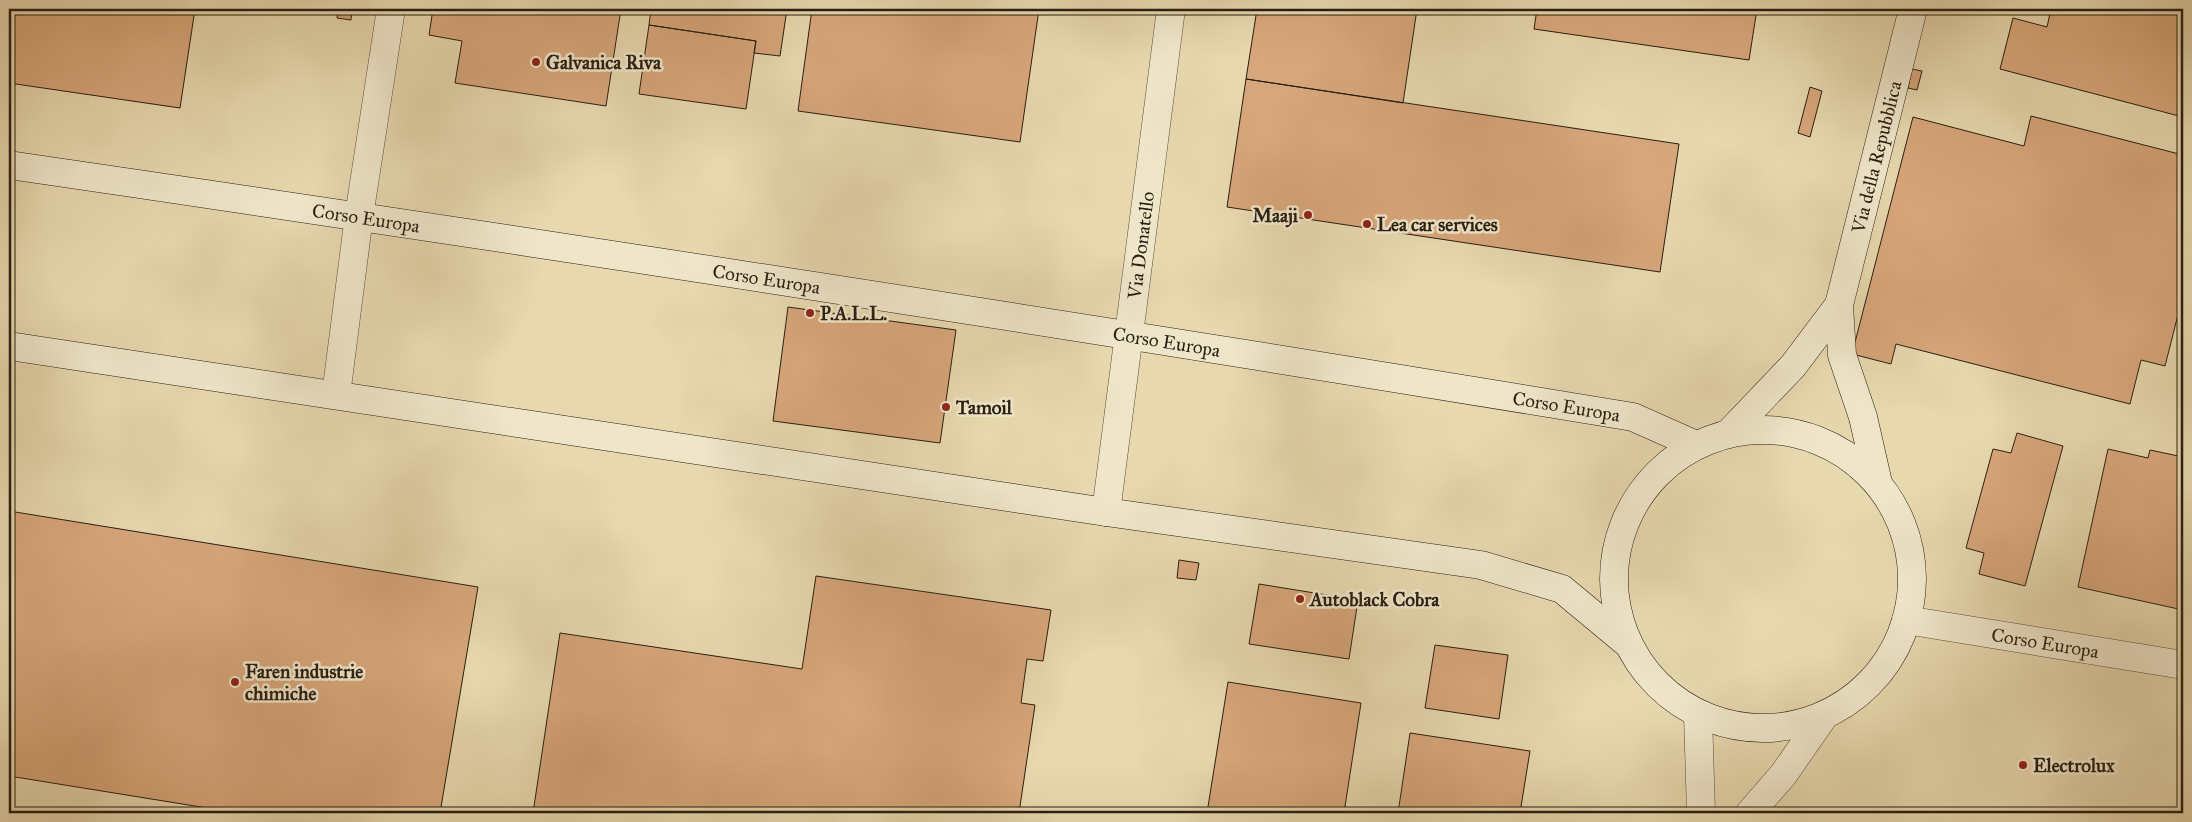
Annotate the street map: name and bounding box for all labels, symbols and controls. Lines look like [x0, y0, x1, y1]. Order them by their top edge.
place label: Galvanica Riva [546, 51, 662, 74]
marker: Galvanica Riva [530, 56, 542, 68]
street label: Via della Repubblica [1846, 77, 1906, 236]
street label: Via Donatello [1122, 190, 1159, 301]
street label: Corso Europa [311, 198, 422, 237]
place label: Maaji [1253, 204, 1299, 228]
marker: Maaji [1302, 209, 1314, 221]
place label: Lea car services [1377, 213, 1498, 236]
marker: Lea car services [1361, 218, 1373, 230]
street label: Corso Europa [711, 259, 823, 299]
place label: P.A.L.L. [820, 302, 887, 325]
marker: P.A.L.L. [804, 307, 816, 319]
street label: Corso Europa [1111, 322, 1223, 362]
street label: Corso Europa [1511, 386, 1623, 426]
place label: Tamoil [955, 396, 1013, 419]
marker: Tamoil [940, 401, 952, 413]
place label: Autoblack Cobra [1308, 588, 1440, 611]
marker: Autoblack Cobra [1294, 593, 1306, 605]
street label: Corso Europa [1990, 623, 2102, 663]
place label: Faren industrie chimiche [245, 660, 363, 705]
marker: Faren industrie chimiche [229, 676, 241, 688]
place label: Electrolux [2033, 754, 2115, 777]
marker: Electrolux [2017, 759, 2029, 771]

